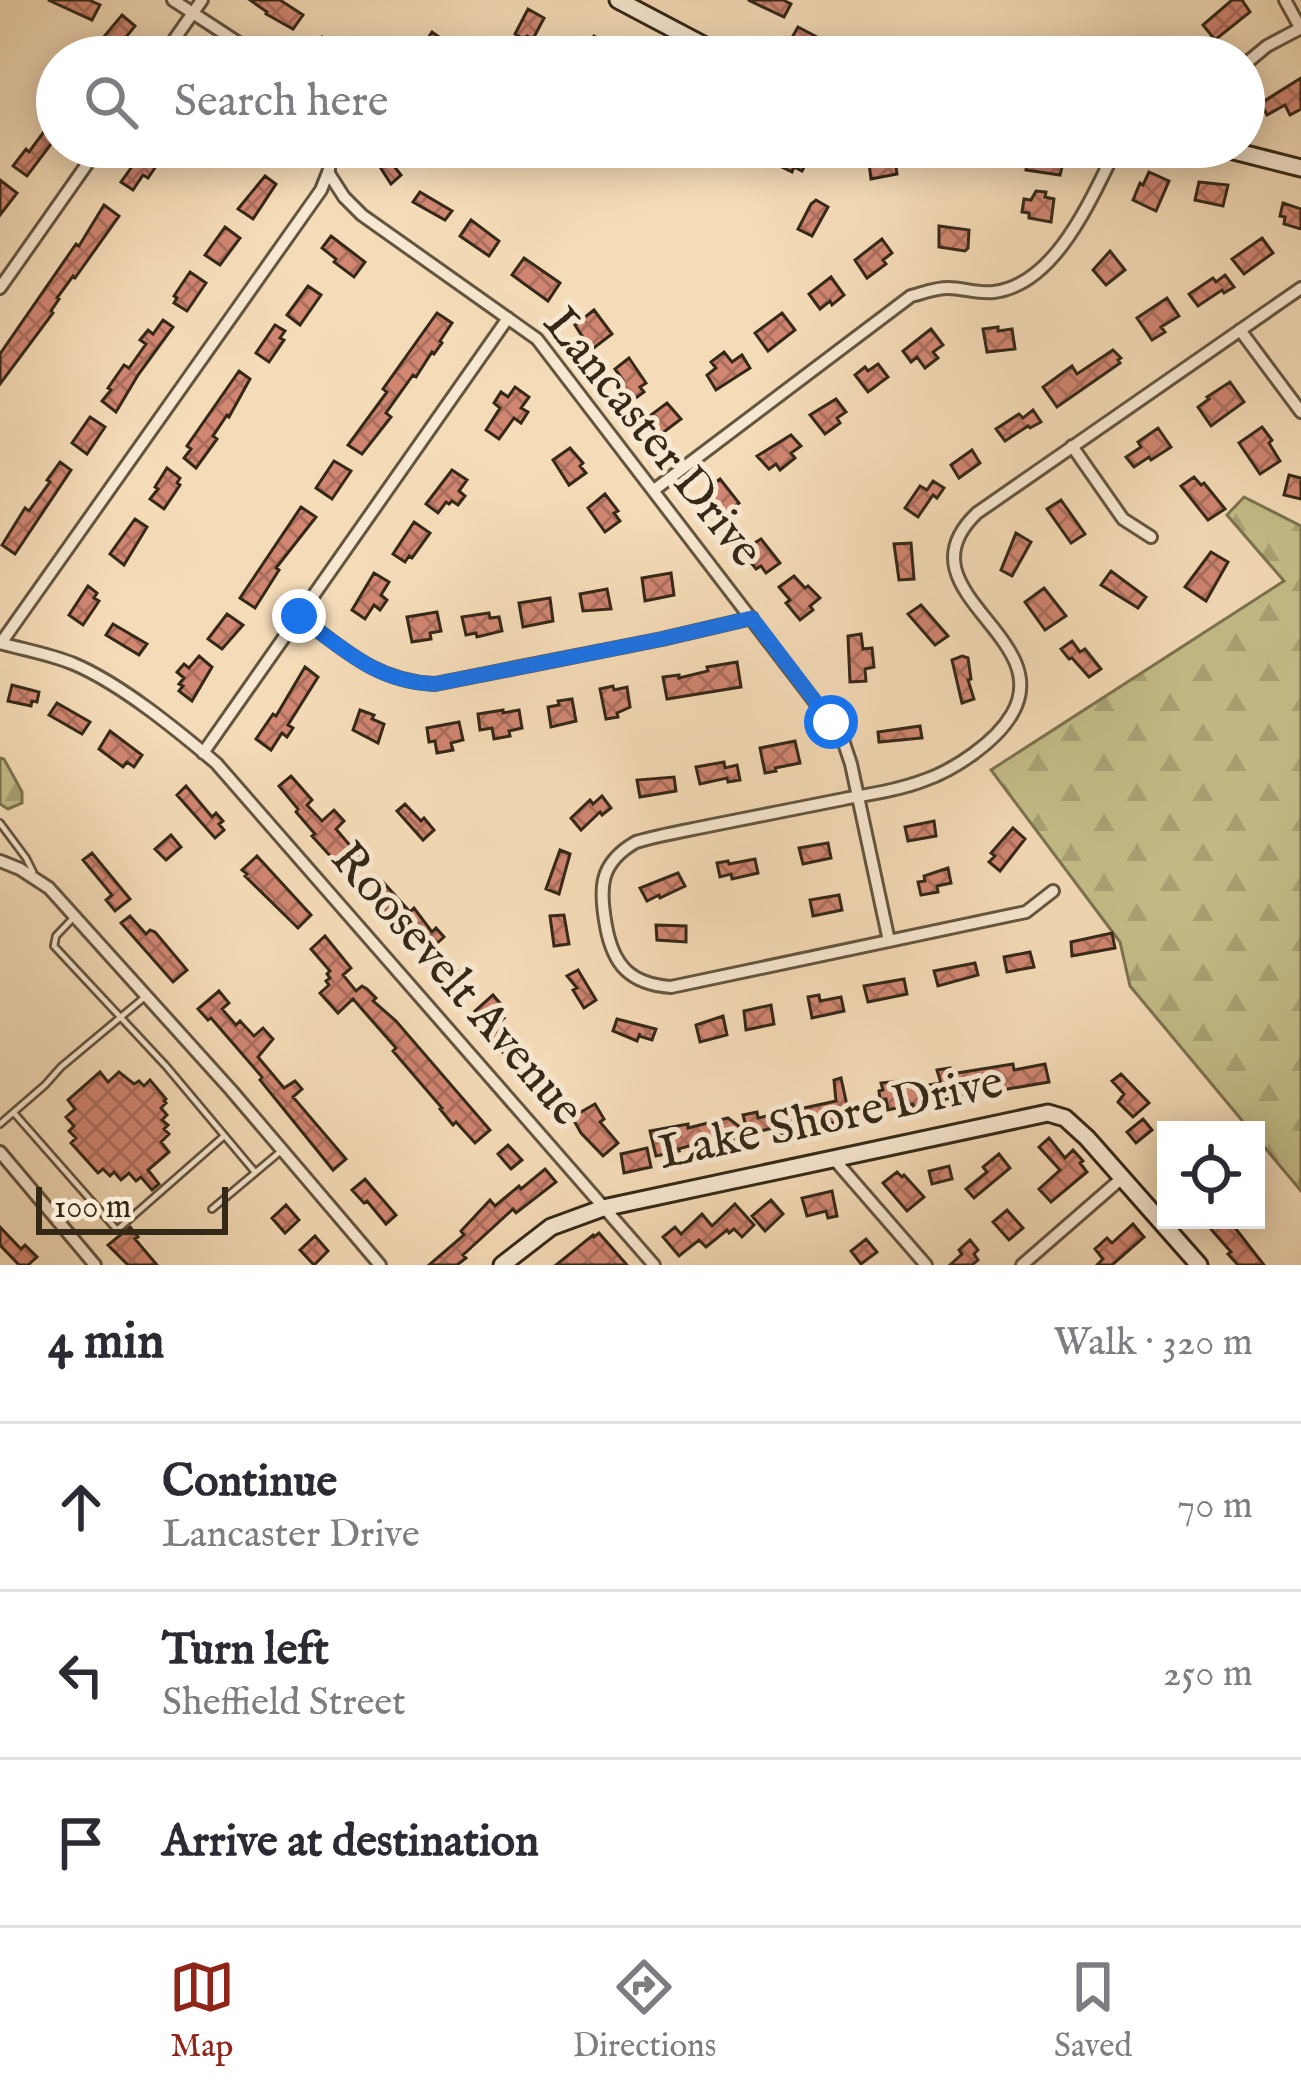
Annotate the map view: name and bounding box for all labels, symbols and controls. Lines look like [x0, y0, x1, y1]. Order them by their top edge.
search box [36, 36, 1265, 168]
icon: search [78, 69, 144, 135]
text: Search here [174, 74, 388, 131]
street label: Lancaster Drive [529, 296, 775, 580]
route end [272, 589, 326, 643]
route start [804, 695, 858, 749]
street label: Roosevelt Avenue [316, 831, 596, 1139]
street label: Lake Shore Drive [653, 1053, 1009, 1185]
map controls [1157, 1121, 1265, 1229]
button: locate [1157, 1121, 1265, 1229]
scale bar [36, 1181, 228, 1234]
text: 100 m [54, 1187, 131, 1229]
text: 4 min [48, 1311, 164, 1376]
text: Walk · 320 m [1054, 1319, 1253, 1368]
text: Continue [162, 1454, 337, 1511]
icon: ahead [48, 1474, 114, 1540]
text: 70 m [1177, 1482, 1253, 1531]
text: Lancaster Drive [162, 1511, 420, 1560]
text: Turn left [162, 1622, 329, 1679]
icon: left [48, 1642, 114, 1708]
text: 250 m [1163, 1650, 1253, 1699]
text: Sheffield Street [162, 1679, 406, 1728]
icon: arrive [48, 1810, 114, 1876]
text: Arrive at destination [162, 1814, 539, 1871]
tab: Map [169, 1954, 235, 2068]
tab: Directions [573, 1954, 716, 2068]
tab: Saved [1054, 1954, 1132, 2068]

